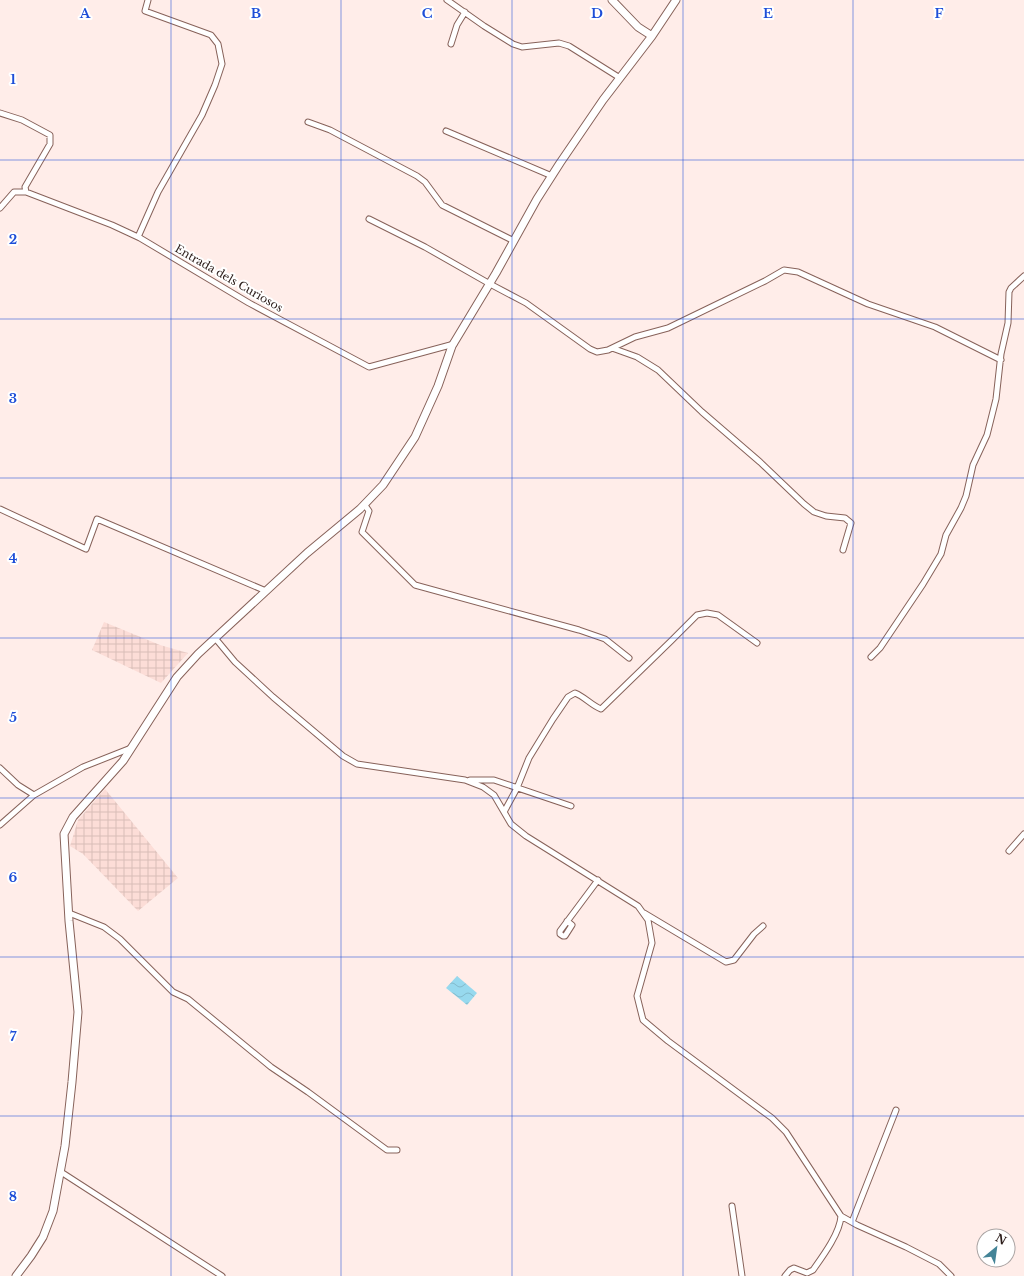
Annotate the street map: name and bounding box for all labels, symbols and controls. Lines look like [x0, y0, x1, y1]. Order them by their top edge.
text: A [79, 5, 91, 22]
text: B [251, 5, 261, 22]
text: C [422, 5, 433, 22]
text: D [591, 5, 603, 22]
text: E [763, 5, 773, 22]
text: F [935, 5, 944, 22]
text: 1 [10, 71, 16, 88]
text: 2 [9, 231, 17, 248]
street label: Entrada dels Curiosos [172, 241, 286, 315]
text: 3 [9, 390, 17, 407]
text: 4 [9, 550, 18, 567]
text: 5 [9, 709, 17, 726]
text: 6 [9, 869, 18, 886]
text: 7 [10, 1028, 17, 1045]
text: 8 [9, 1188, 17, 1205]
north arrow [976, 1228, 1016, 1268]
text: N [993, 1231, 1009, 1248]

